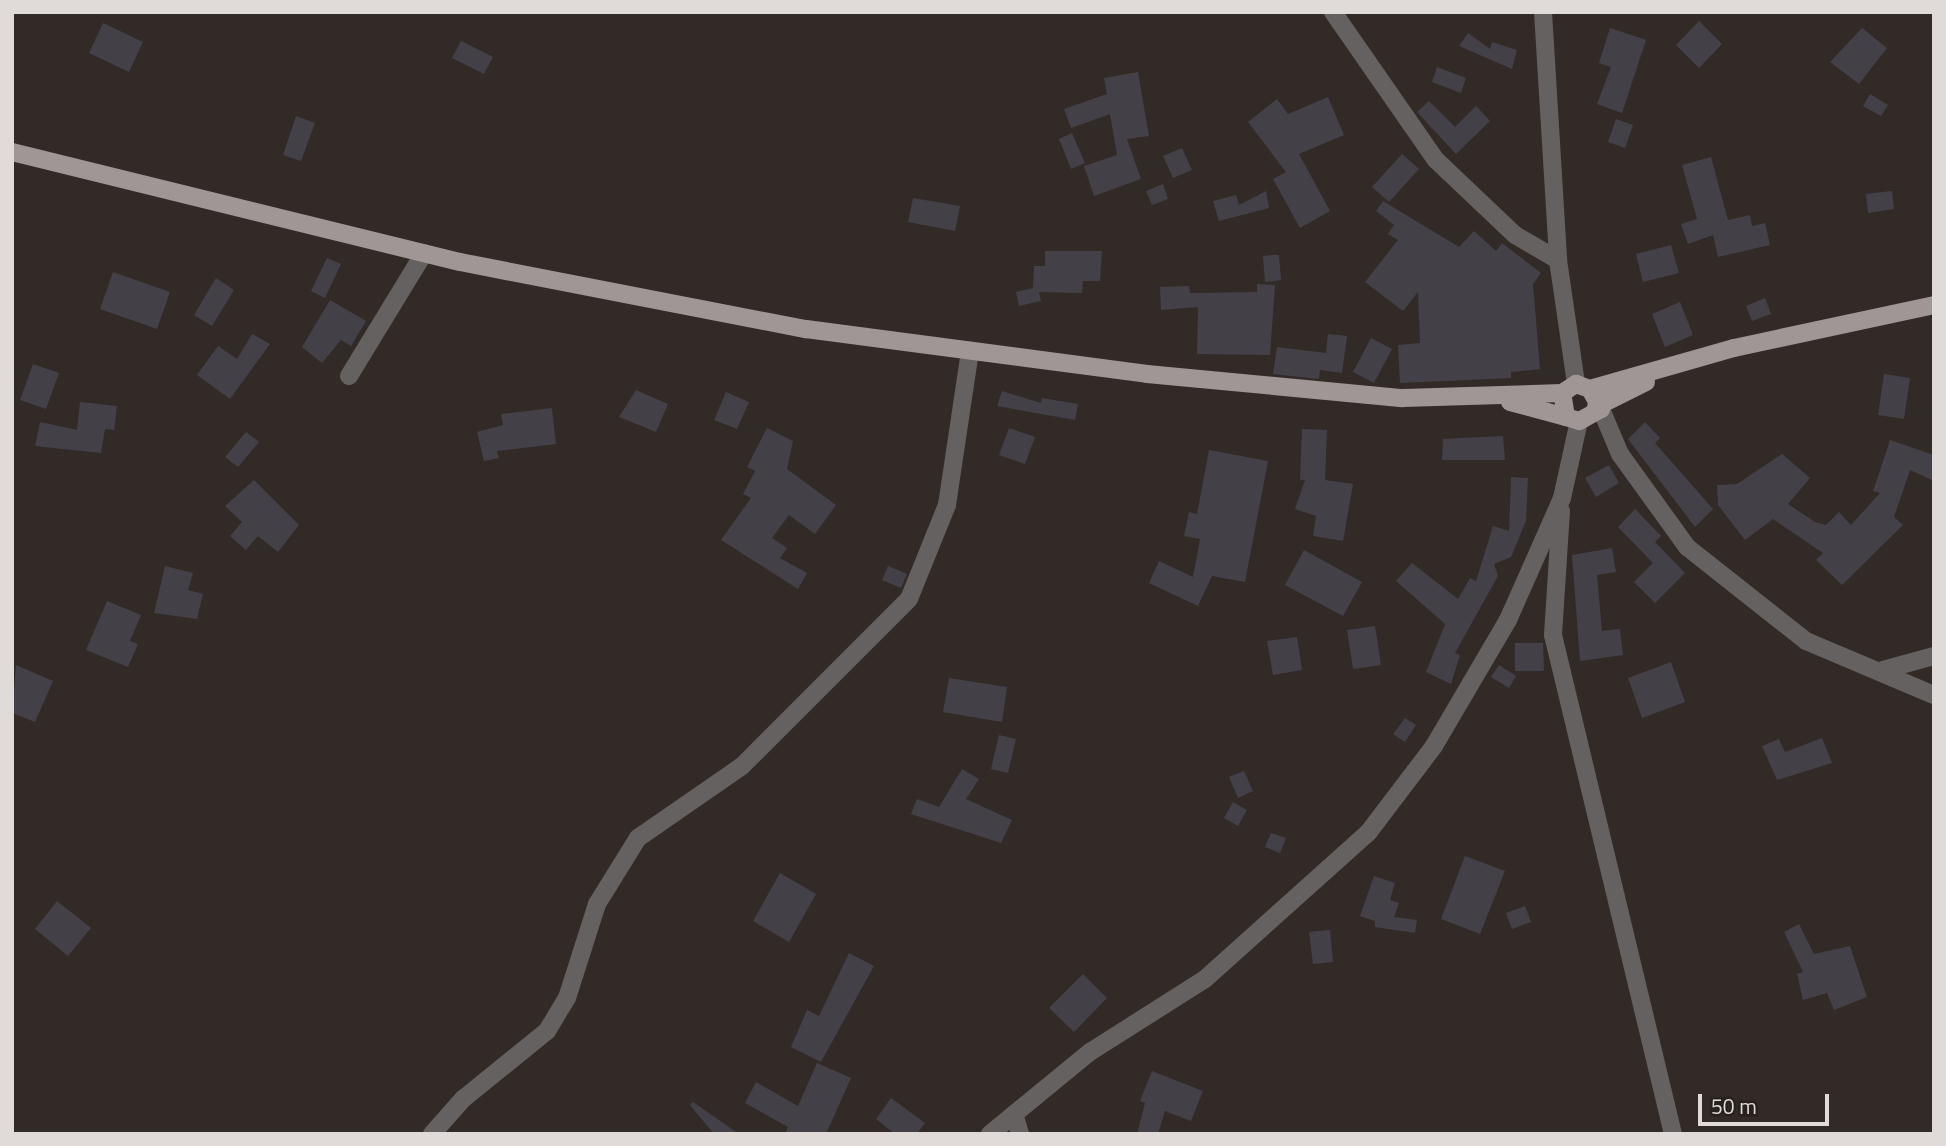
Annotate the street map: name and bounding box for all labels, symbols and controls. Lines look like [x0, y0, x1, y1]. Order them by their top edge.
scale bar [1701, 1080, 1832, 1124]
text: 50 m [1711, 1090, 1757, 1122]

